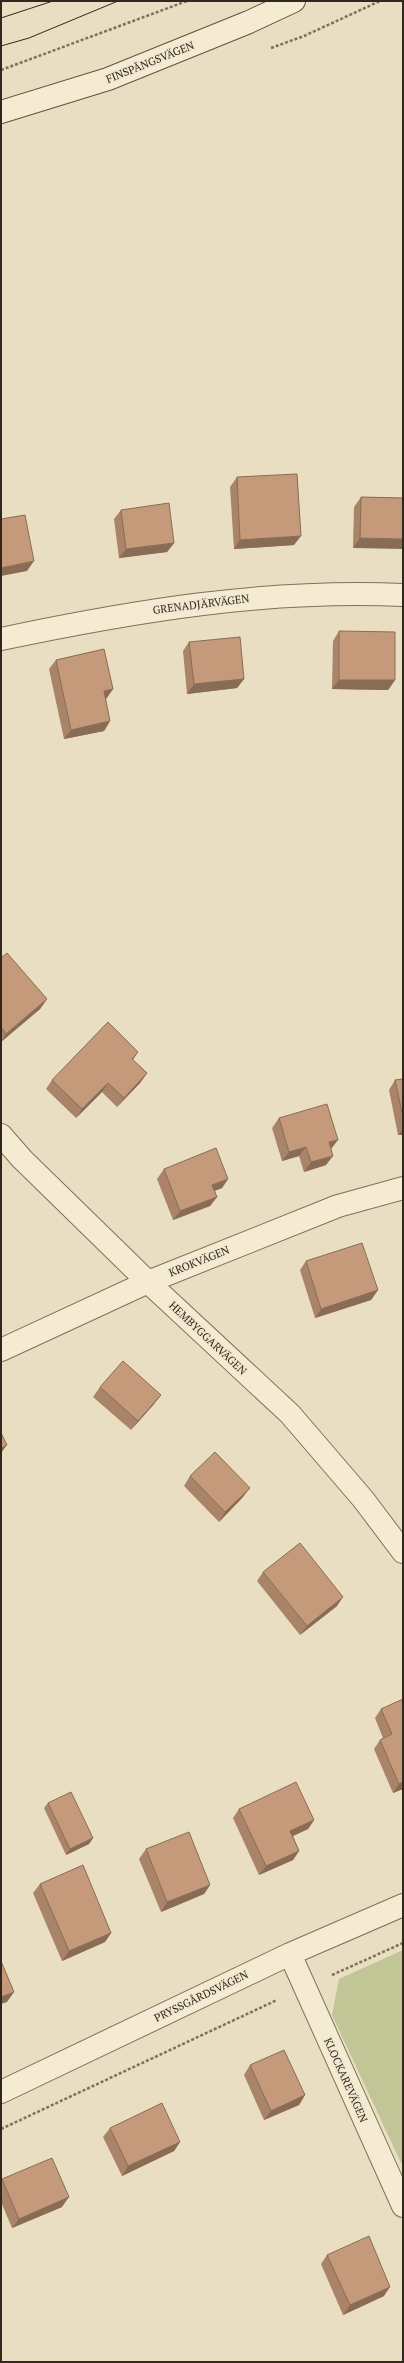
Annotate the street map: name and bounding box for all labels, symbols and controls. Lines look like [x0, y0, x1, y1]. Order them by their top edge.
street label: FINSPÅNGSVÄGEN [104, 38, 196, 86]
street label: GRENADJÄRVÄGEN [152, 591, 250, 617]
street label: KROKVÄGEN [167, 1242, 231, 1280]
street label: HEMBYGGARVÄGEN [166, 1298, 250, 1378]
street label: PRYSSGÅRDSVÄGEN [152, 1967, 250, 2025]
street label: KLOCKAREVÄGEN [321, 2035, 371, 2125]

